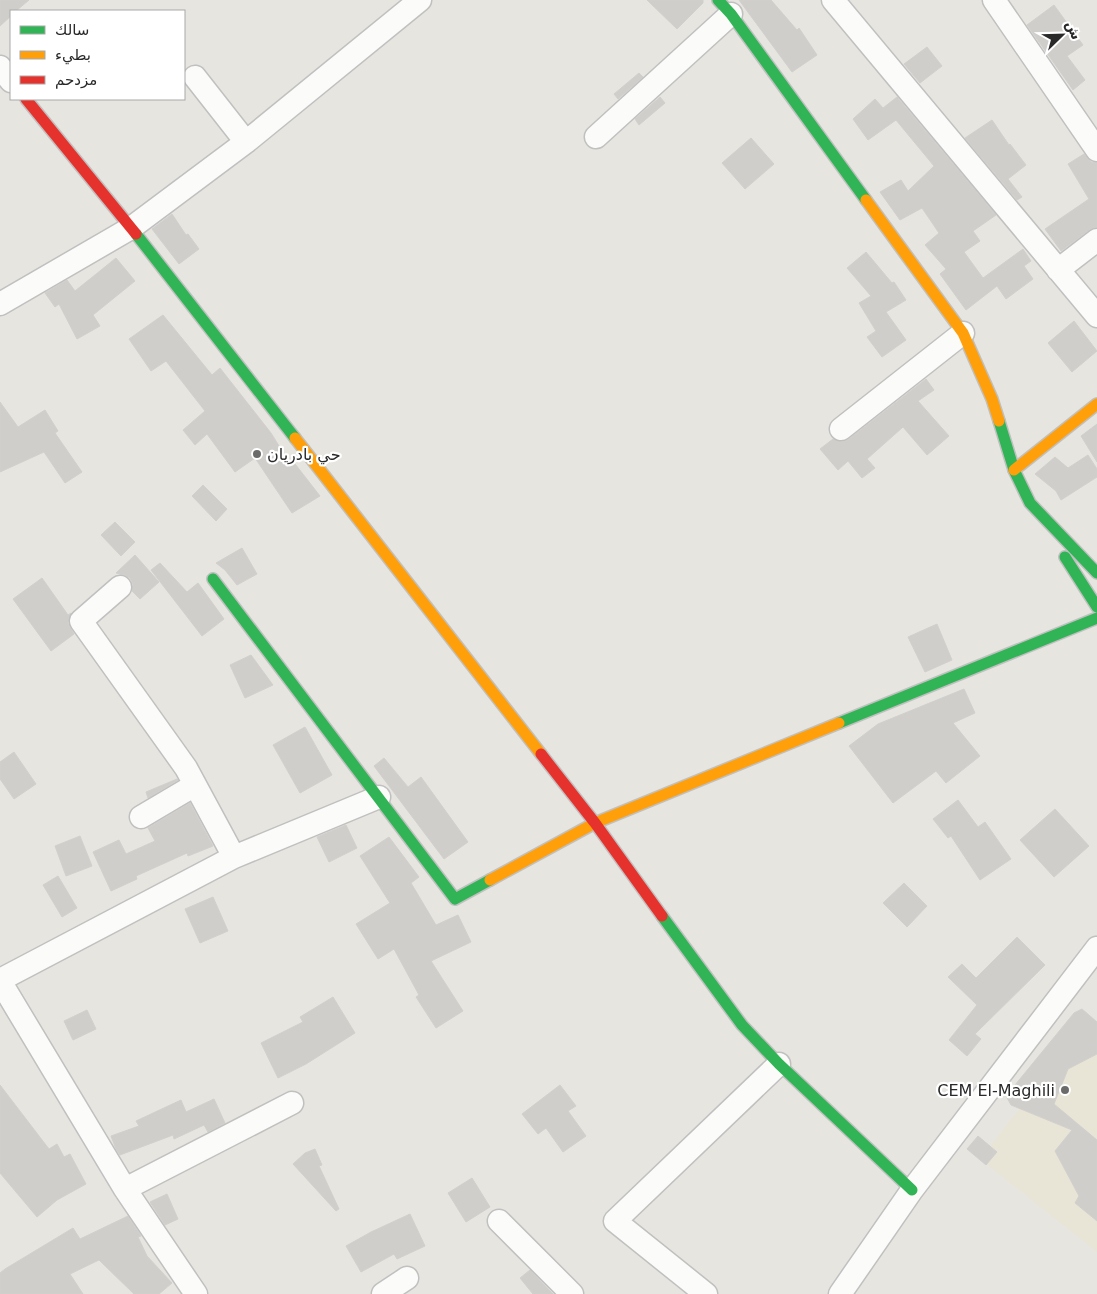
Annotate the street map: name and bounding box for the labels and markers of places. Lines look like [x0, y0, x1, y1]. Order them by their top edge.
place label: حي بادريان [267, 445, 341, 465]
marker: حي بادريان [251, 448, 263, 460]
place label: CEM El-Maghili [937, 1081, 1055, 1100]
marker: CEM El-Maghili [1059, 1084, 1071, 1096]

